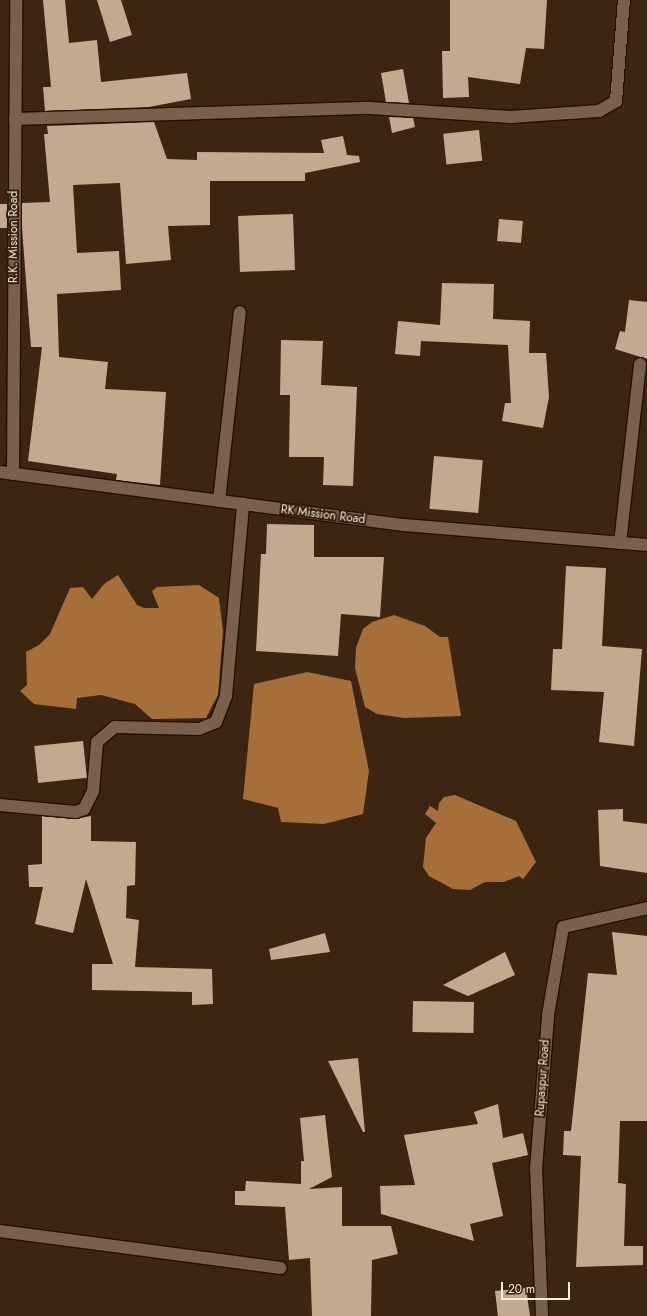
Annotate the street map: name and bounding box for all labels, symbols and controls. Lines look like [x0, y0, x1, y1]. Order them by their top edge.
street label: R.K. Mission Road [7, 191, 21, 283]
street label: RK Mission Road [280, 503, 366, 527]
street label: Rupaspur Road [533, 1039, 553, 1117]
scale bar [503, 1274, 572, 1300]
text: 20 m [508, 1280, 535, 1298]

